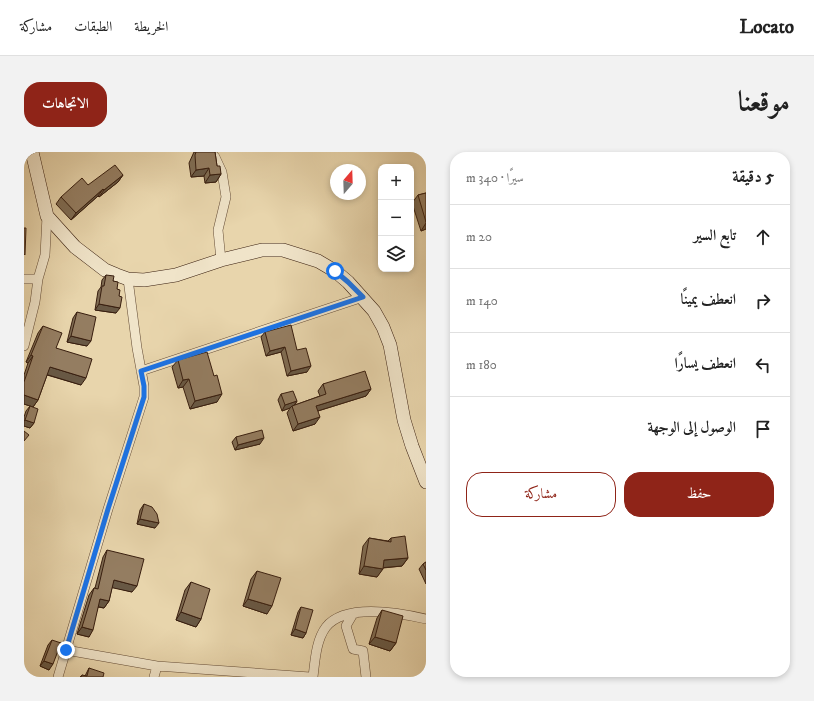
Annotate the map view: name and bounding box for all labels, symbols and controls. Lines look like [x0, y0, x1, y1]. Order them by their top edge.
text: Locato [739, 16, 794, 39]
text: مشاركة [20, 18, 52, 36]
text: الطبقات [74, 18, 112, 36]
text: الخريطة [134, 18, 168, 36]
button: الاتجاهات [24, 82, 107, 127]
text: موقعنا [738, 85, 790, 120]
north arrow [330, 164, 366, 200]
map controls [378, 164, 414, 272]
button: + [378, 164, 414, 200]
text: 5 دقيقة [732, 166, 774, 188]
text: سيرًا · 340 m [466, 170, 524, 186]
button: − [378, 200, 414, 236]
text: تابع السير [694, 226, 736, 245]
icon: ahead [752, 226, 774, 248]
text: 20 m [466, 229, 492, 245]
button: layers [378, 236, 414, 272]
route start [326, 262, 344, 280]
text: انعطف يمينًا [681, 290, 736, 309]
icon: right [752, 290, 774, 312]
text: 140 m [466, 293, 498, 309]
text: انعطف يسارًا [675, 354, 736, 373]
icon: left [752, 354, 774, 376]
text: 180 m [466, 357, 497, 373]
text: الوصول إلى الوجهة [647, 418, 736, 437]
icon: arrive [752, 418, 774, 440]
button: مشاركة [466, 472, 616, 517]
button: حفظ [624, 472, 774, 517]
route end [57, 641, 75, 659]

